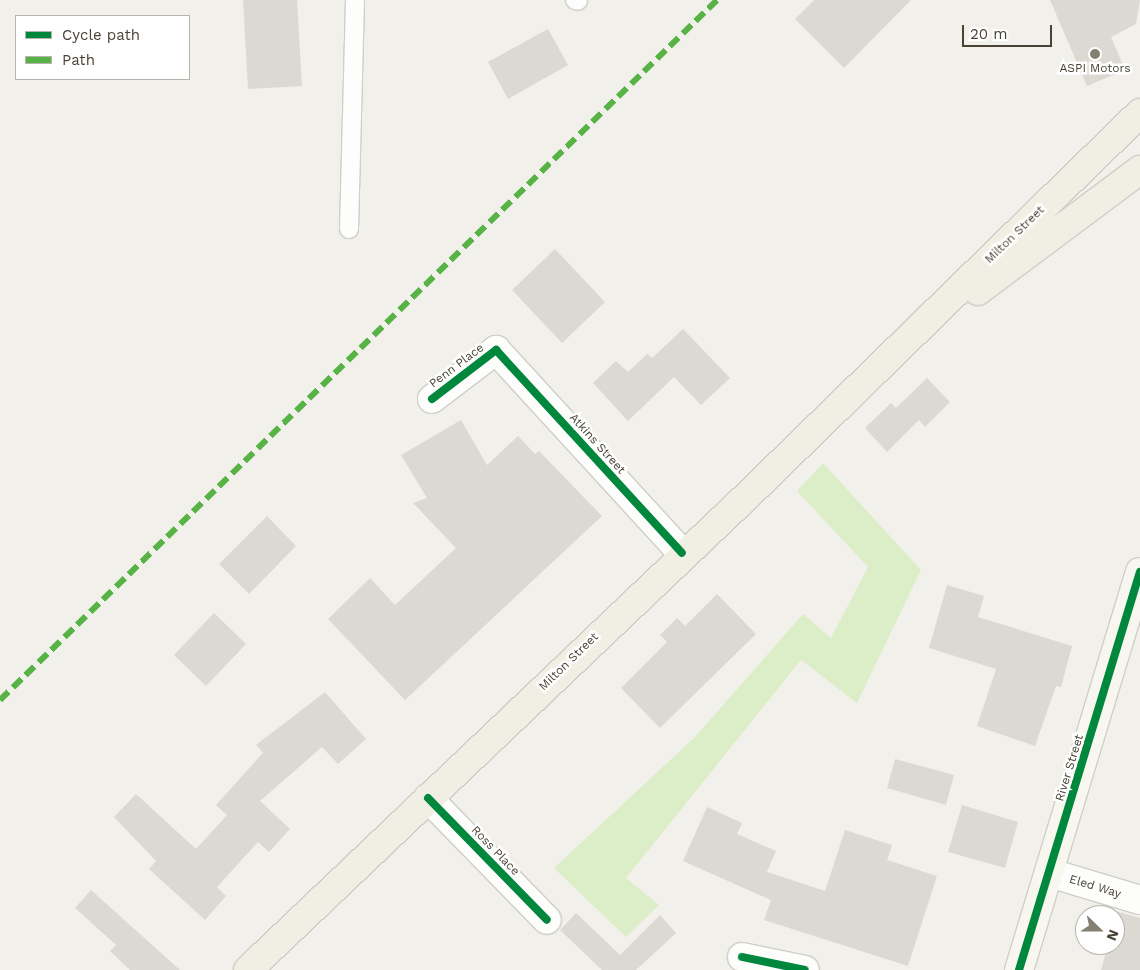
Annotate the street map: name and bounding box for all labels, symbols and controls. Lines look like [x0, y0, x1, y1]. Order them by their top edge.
legend [15, 15, 190, 80]
scale bar [965, 15, 1055, 47]
text: 20 m [970, 25, 1008, 43]
text: Cycle path [62, 26, 140, 44]
marker: ASPI Motors [1089, 48, 1101, 60]
text: Path [62, 51, 95, 69]
place label: ASPI Motors [1060, 62, 1130, 76]
street label: Milton Street [982, 203, 1048, 267]
street label: Penn Place [427, 341, 487, 391]
street label: Atkins Street [566, 411, 628, 477]
street label: Milton Street [536, 630, 602, 694]
street label: River Street [1053, 733, 1087, 803]
street label: Ross Place [468, 823, 522, 879]
street label: Eled Way [1067, 872, 1123, 902]
north arrow [1075, 905, 1125, 955]
text: N [1104, 927, 1122, 943]

